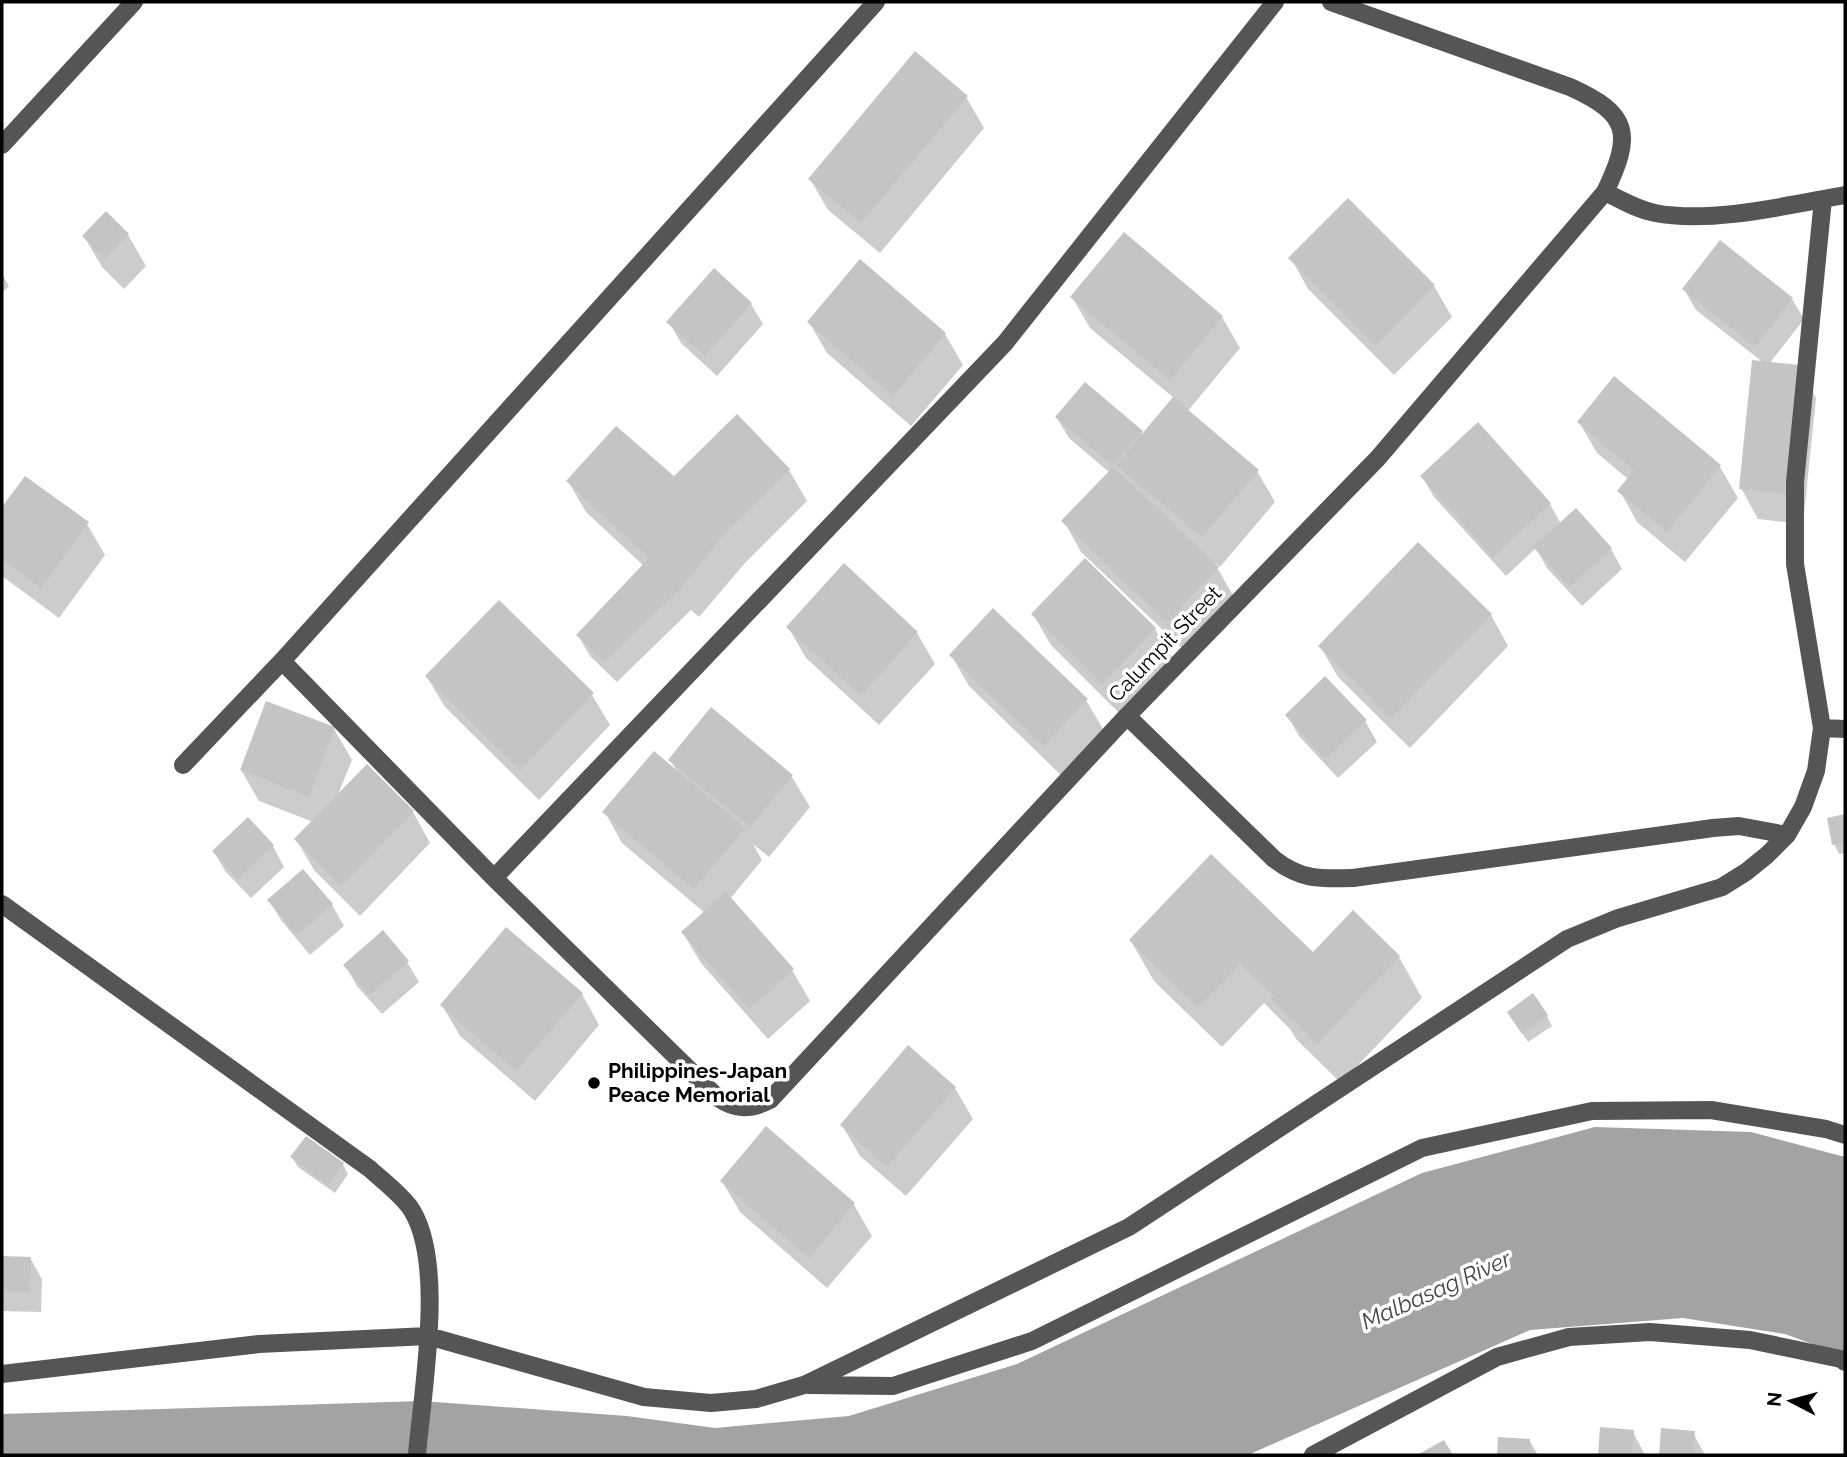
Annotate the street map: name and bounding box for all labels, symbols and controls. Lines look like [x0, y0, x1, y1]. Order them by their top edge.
street label: Calumpit Street [1103, 580, 1226, 707]
place label: Philippines-Japan Peace Memorial [608, 1058, 787, 1107]
marker: Philippines-Japan Peace Memorial [586, 1075, 602, 1091]
water label: Malbasag River [1357, 1244, 1516, 1335]
north arrow [1756, 1366, 1826, 1436]
text: N [1762, 1391, 1786, 1408]

